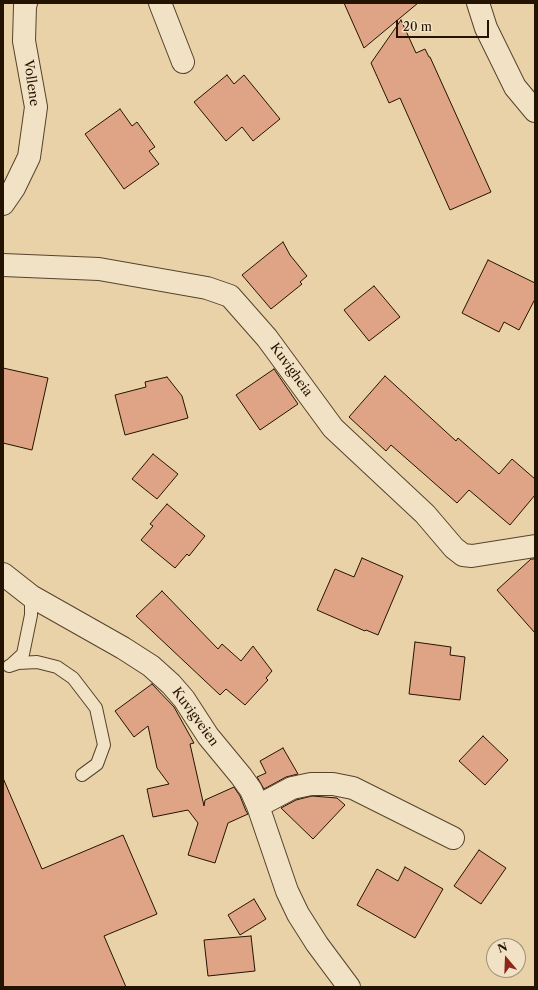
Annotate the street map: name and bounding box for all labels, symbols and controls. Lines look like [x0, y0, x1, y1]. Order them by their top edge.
scale bar [398, 12, 491, 38]
text: 20 m [403, 19, 432, 34]
street label: Vollene [20, 59, 42, 107]
street label: Kuvigheia [266, 340, 316, 400]
street label: Kuvigveien [168, 684, 222, 750]
north arrow [486, 938, 526, 978]
text: N [496, 939, 509, 956]

